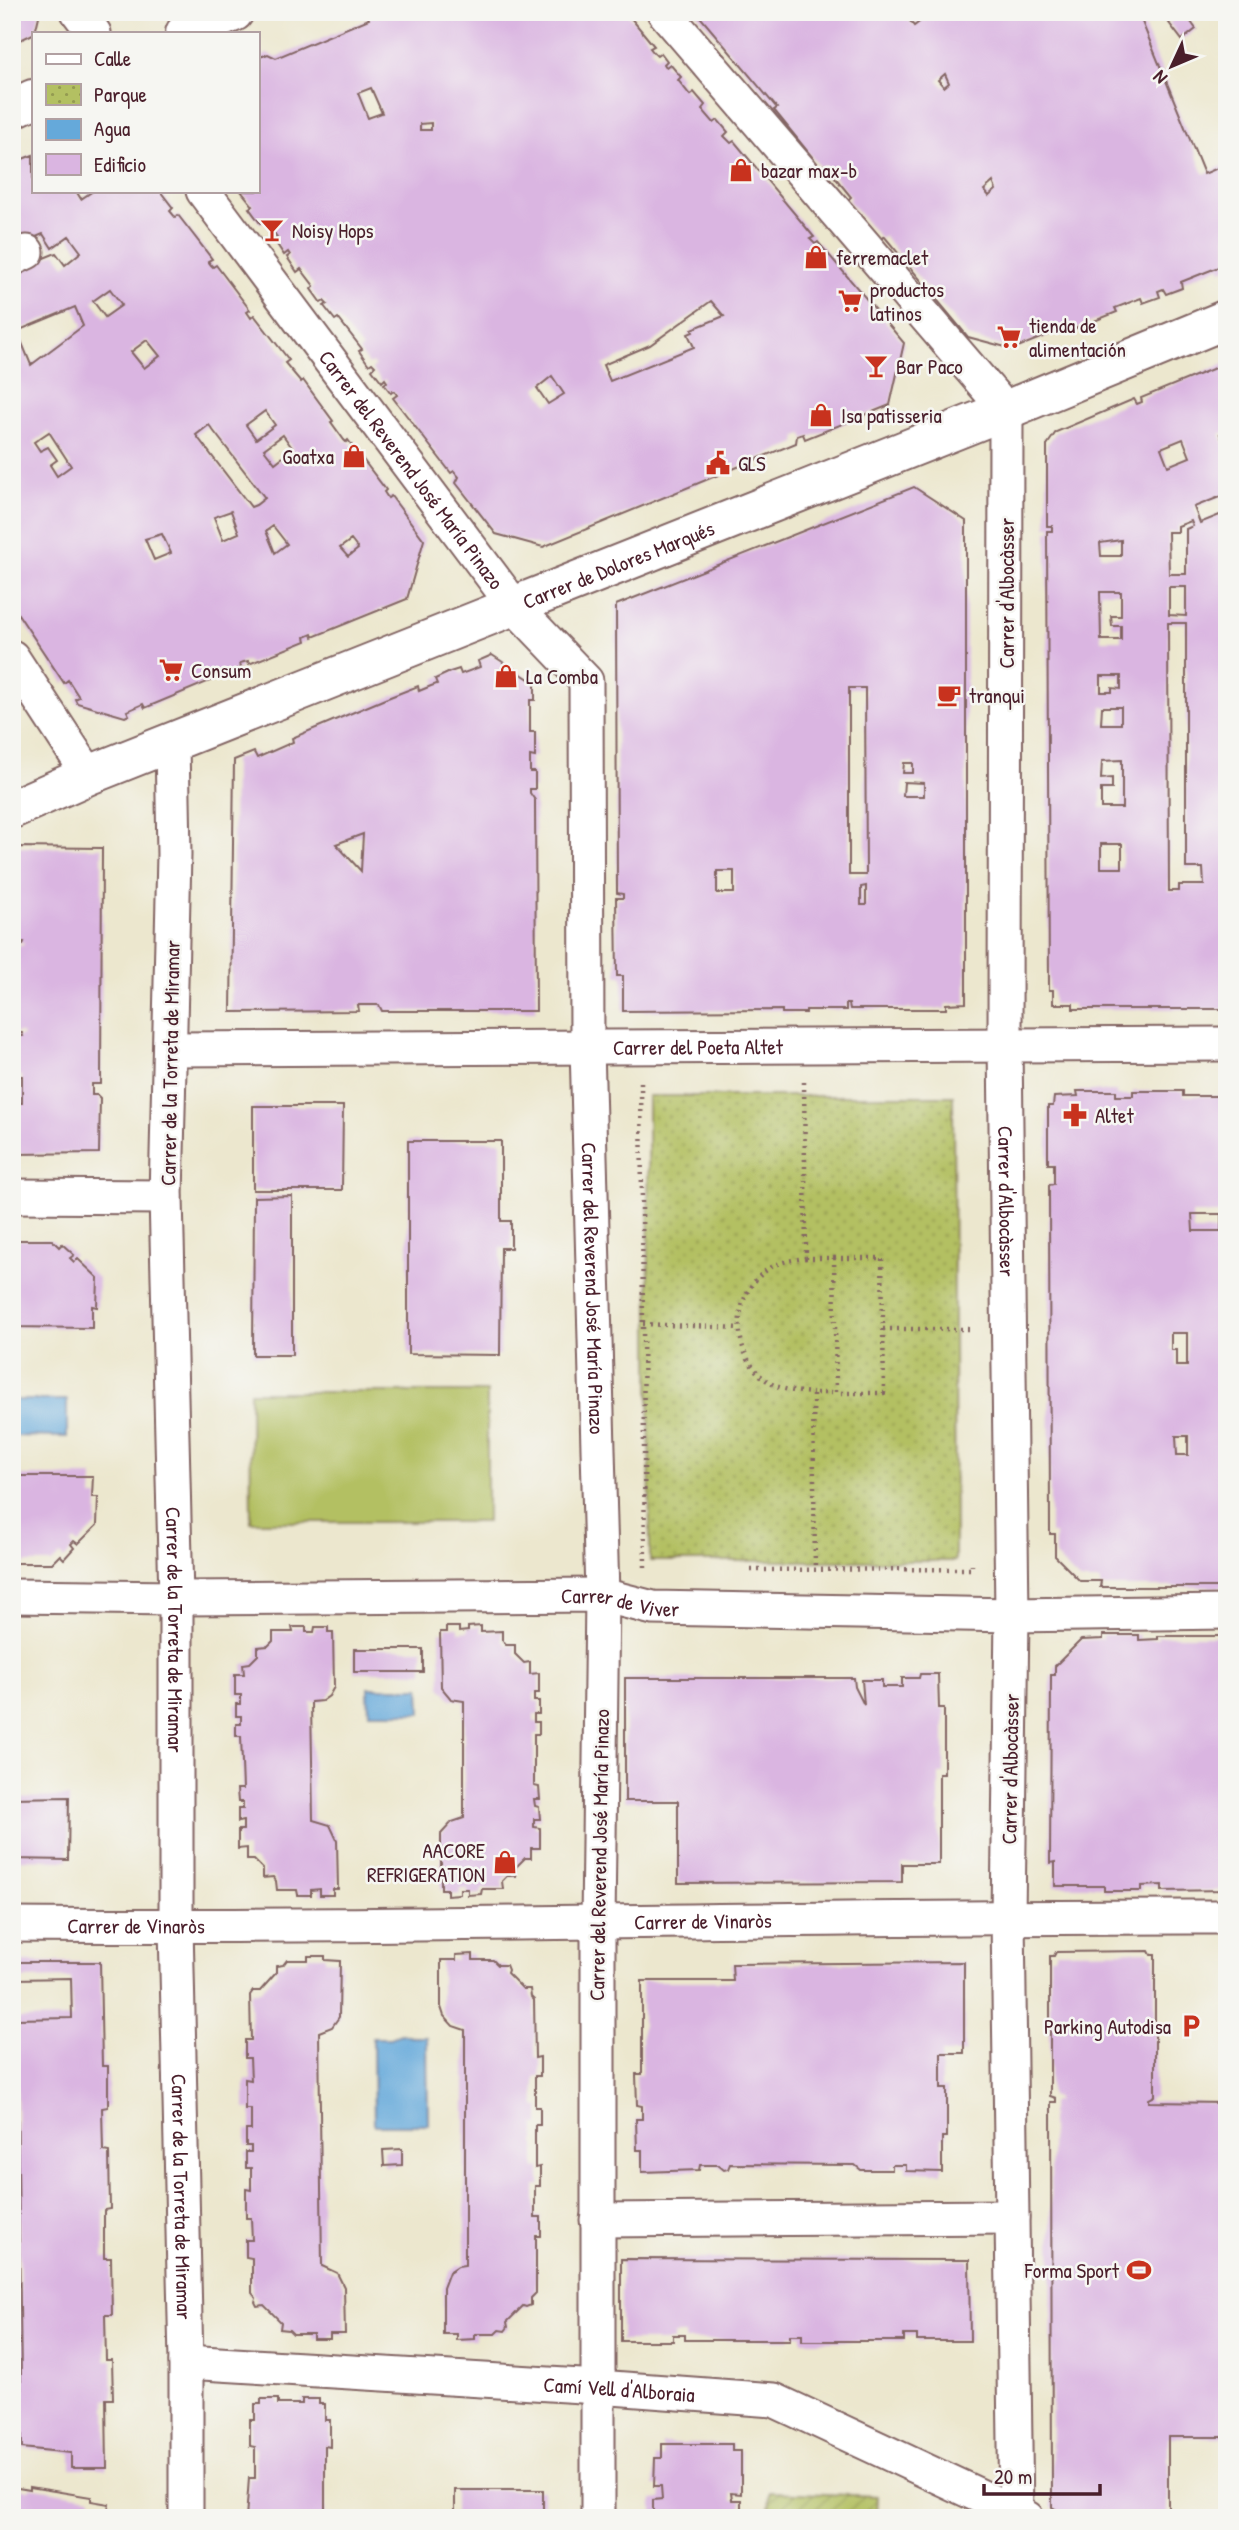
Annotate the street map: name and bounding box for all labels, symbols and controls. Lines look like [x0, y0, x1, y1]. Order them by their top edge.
legend [32, 32, 259, 192]
north arrow [1138, 32, 1208, 102]
text: Calle [94, 44, 131, 73]
text: N [1147, 65, 1173, 90]
text: Parque [94, 80, 147, 109]
text: Agua [94, 114, 130, 143]
text: Edificio [94, 150, 146, 179]
shop icon: bazar max-b [727, 156, 755, 184]
place label: bazar max-b [761, 156, 857, 185]
bar icon: Noisy Hops [258, 216, 286, 244]
place label: Noisy Hops [292, 216, 374, 245]
shop icon: ferremaclet [802, 243, 830, 271]
place label: ferremaclet [836, 243, 929, 272]
place label: productos latinos [870, 275, 944, 328]
supermarket icon: productos latinos [836, 287, 864, 315]
place label: tienda de alimentación [1029, 311, 1126, 364]
supermarket icon: tienda de alimentación [995, 323, 1023, 351]
street label: Carrer del Reverend José María Pinazo [313, 344, 511, 595]
bar icon: Bar Paco [862, 352, 890, 380]
place label: Bar Paco [896, 352, 963, 381]
shop icon: Isa patisseria [807, 401, 835, 429]
place label: Isa patisseria [841, 401, 942, 430]
place label: Goatxa [282, 442, 334, 471]
shop icon: Goatxa [340, 442, 368, 470]
public building icon: GLS [704, 449, 732, 477]
place label: GLS [738, 449, 766, 478]
street label: Carrer de Dolores Marqués [518, 513, 719, 615]
street label: Carrer d'Albocàsser [992, 518, 1021, 668]
supermarket icon: Consum [157, 656, 185, 684]
place label: Consum [191, 656, 251, 685]
shop icon: La Comba [492, 662, 520, 690]
place label: La Comba [526, 662, 598, 691]
cafe icon: tranqui [935, 681, 963, 709]
place label: tranqui [969, 681, 1025, 710]
street label: Carrer de la Torreta de Miramar [153, 940, 187, 1186]
street label: Carrer del Poeta Altet [613, 1032, 784, 1061]
pharmacy icon: Altet [1061, 1101, 1089, 1129]
place label: Altet [1095, 1101, 1134, 1130]
street label: Carrer d'Albocàsser [991, 1126, 1022, 1277]
street label: Carrer del Reverend José María Pinazo [575, 1142, 612, 1435]
street label: Carrer de la Torreta de Miramar [159, 1506, 191, 1753]
street label: Carrer de Viver [561, 1580, 680, 1623]
street label: Carrer d'Albocàsser [994, 1693, 1026, 1845]
street label: Carrer del Reverend José María Pinazo [582, 1709, 616, 2001]
place label: AACORE REFRIGERATION [367, 1836, 485, 1889]
shop icon: AACORE REFRIGERATION [491, 1848, 519, 1876]
street label: Carrer de Vinaròs [634, 1905, 772, 1936]
street label: Carrer de Vinaròs [67, 1911, 205, 1940]
place label: Parking Autodisa [1044, 2012, 1171, 2041]
parking icon: Parking Autodisa [1177, 2012, 1205, 2040]
street label: Carrer de la Torreta de Miramar [165, 2073, 200, 2320]
place label: Forma Sport [1024, 2256, 1120, 2285]
sports icon: Forma Sport [1125, 2256, 1153, 2284]
street label: Camí Vell d'Alboraia [543, 2369, 696, 2409]
scale bar [984, 2453, 1099, 2497]
text: 20 m [994, 2462, 1032, 2491]

